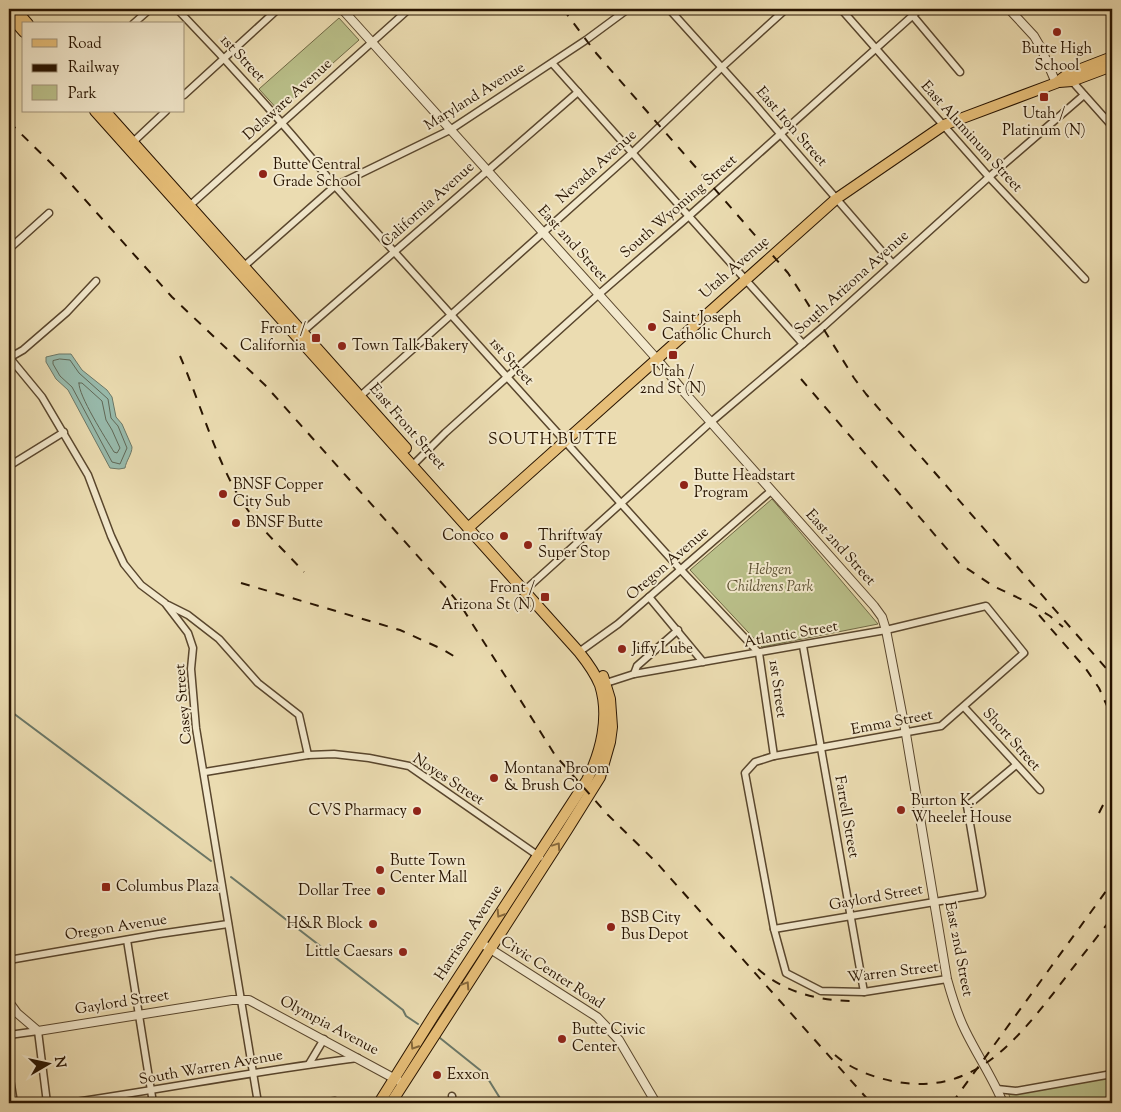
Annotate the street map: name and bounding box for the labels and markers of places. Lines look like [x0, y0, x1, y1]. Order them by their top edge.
marker: Butte High School [1051, 26, 1063, 38]
place label: Butte High School [1022, 39, 1093, 77]
marker: Utah / Platinum (N) [1038, 91, 1050, 103]
place label: Utah / Platinum (N) [1002, 104, 1086, 142]
place label: Butte Central Grade School [273, 155, 361, 193]
marker: Butte Central Grade School [257, 168, 269, 180]
place label: Saint Joseph Catholic Church [662, 308, 772, 346]
place label: Front / California [240, 319, 306, 357]
marker: Saint Joseph Catholic Church [646, 321, 658, 333]
marker: Front / California [310, 332, 322, 344]
place label: Town Talk Bakery [352, 336, 469, 357]
marker: Town Talk Bakery [336, 340, 348, 352]
marker: Utah / 2nd St (N) [667, 349, 679, 361]
place label: Utah / 2nd St (N) [640, 362, 706, 400]
place label: Butte Headstart Program [694, 466, 795, 504]
place label: BNSF Copper City Sub [233, 475, 324, 513]
marker: Butte Headstart Program [678, 479, 690, 491]
marker: BNSF Copper City Sub [217, 488, 229, 500]
place label: BNSF Butte [246, 513, 323, 534]
marker: BNSF Butte [230, 517, 242, 529]
place label: Conoco [442, 526, 494, 547]
place label: Thriftway Super Stop [538, 526, 610, 564]
marker: Conoco [498, 530, 510, 542]
marker: Thriftway Super Stop [522, 539, 534, 551]
place label: Front / Arizona St (N) [441, 578, 535, 616]
marker: Front / Arizona St (N) [539, 591, 551, 603]
place label: Jiffy Lube [631, 639, 693, 660]
marker: Jiffy Lube [616, 643, 628, 655]
place label: Montana Broom & Brush Co [504, 759, 610, 797]
marker: Montana Broom & Brush Co [488, 772, 500, 784]
place label: Burton K. Wheeler House [911, 791, 1012, 829]
place label: CVS Pharmacy [309, 801, 408, 822]
marker: Burton K. Wheeler House [895, 804, 907, 816]
marker: CVS Pharmacy [411, 805, 423, 817]
place label: Butte Town Center Mall [390, 851, 467, 889]
marker: Butte Town Center Mall [374, 864, 386, 876]
place label: Columbus Plaza [116, 877, 219, 898]
marker: Columbus Plaza [100, 881, 112, 893]
place label: Dollar Tree [298, 881, 371, 902]
marker: Dollar Tree [375, 885, 387, 897]
place label: BSB City Bus Depot [621, 908, 689, 946]
place label: H&R Block [286, 914, 363, 935]
marker: H&R Block [367, 918, 379, 930]
marker: BSB City Bus Depot [605, 921, 617, 933]
place label: Little Caesars [306, 942, 393, 963]
marker: Little Caesars [397, 946, 409, 958]
place label: Butte Civic Center [572, 1020, 646, 1058]
marker: Butte Civic Center [556, 1033, 568, 1045]
place label: Exxon [447, 1065, 490, 1086]
marker: Exxon [431, 1069, 443, 1081]

